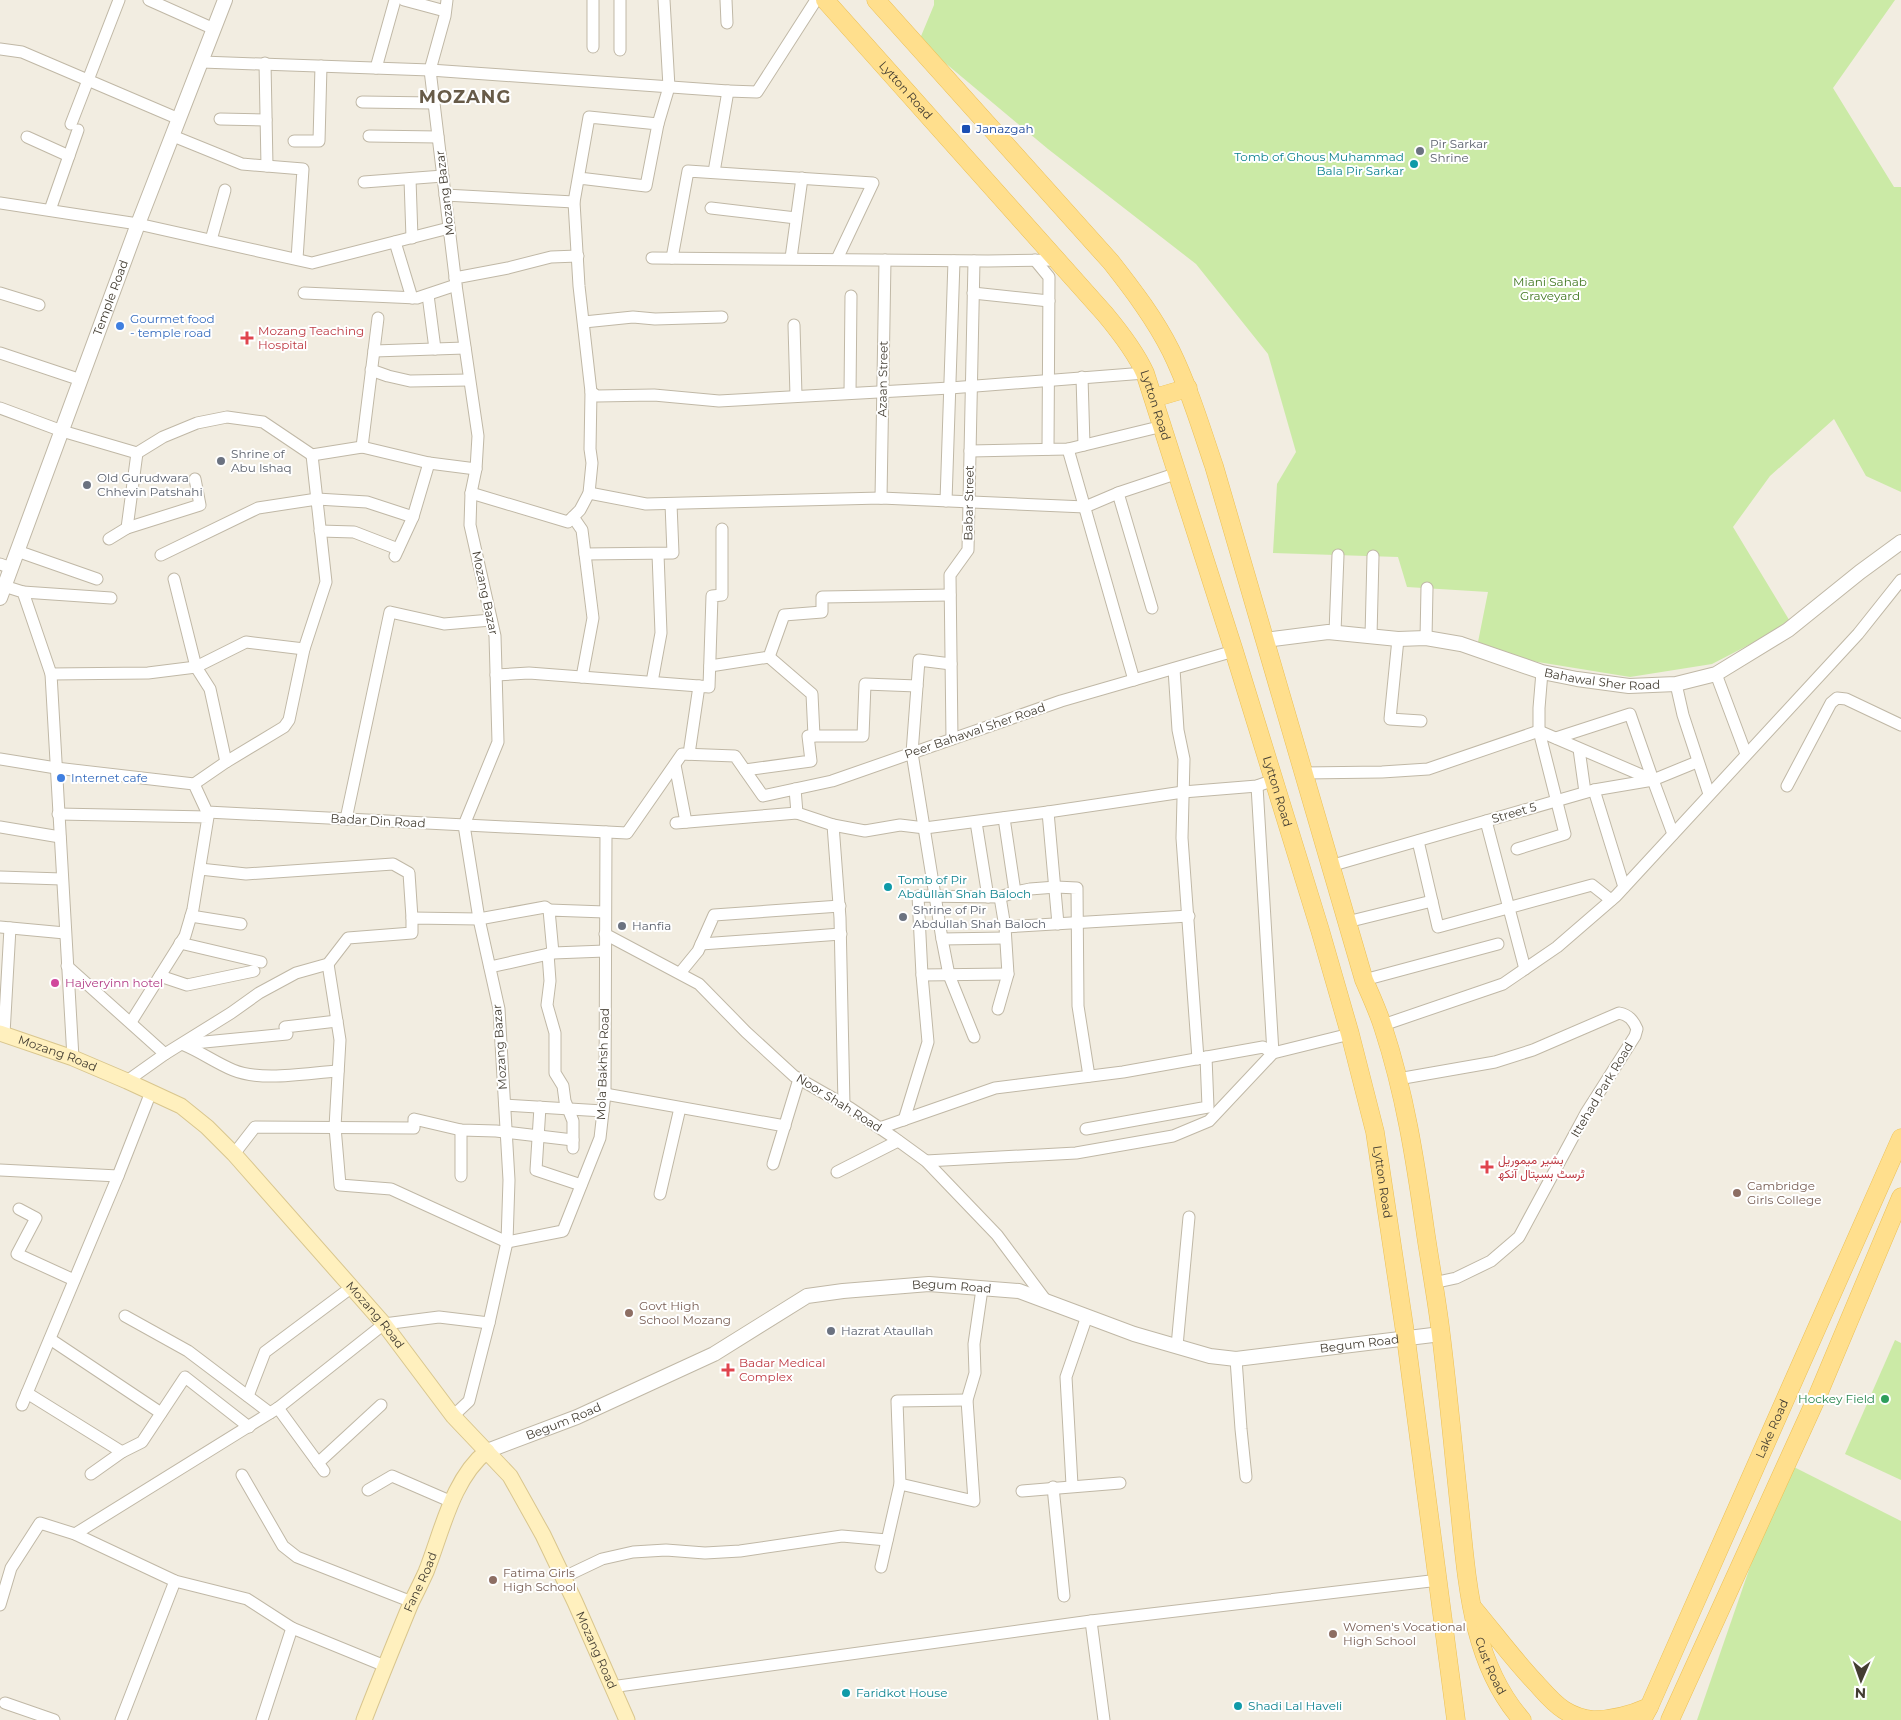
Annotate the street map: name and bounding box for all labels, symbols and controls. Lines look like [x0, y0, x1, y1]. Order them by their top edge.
street label: Lytton Road [876, 58, 936, 122]
district label: MOZANG [419, 86, 511, 108]
place label: Janazgah [975, 121, 1034, 136]
marker: Janazgah [960, 123, 972, 135]
place label: Pir Sarkar Shrine [1430, 136, 1488, 165]
marker: Pir Sarkar Shrine [1414, 145, 1426, 157]
street label: Mozang Bazar [432, 149, 457, 237]
place label: Tomb of Ghous Muhammad Bala Pir Sarkar [1234, 149, 1404, 178]
marker: Tomb of Ghous Muhammad Bala Pir Sarkar [1408, 158, 1420, 170]
street label: Temple Road [90, 258, 131, 337]
park label: Miani Sahab Graveyard [1513, 274, 1587, 303]
place label: Gourmet food - temple road [130, 311, 215, 340]
marker: Gourmet food - temple road [114, 320, 126, 332]
place label: Mozang Teaching Hospital [258, 323, 364, 352]
marker: Mozang Teaching Hospital [240, 331, 254, 345]
street label: Azaan Street [874, 341, 891, 417]
street label: Lytton Road [1137, 368, 1174, 442]
place label: Shrine of Abu Ishaq [231, 446, 292, 475]
marker: Shrine of Abu Ishaq [215, 455, 227, 467]
street label: Babar Street [960, 465, 977, 541]
place label: Old Gurudwara Chhevin Patshahi [97, 470, 203, 499]
marker: Old Gurudwara Chhevin Patshahi [81, 479, 93, 491]
street label: Mozang Bazar [469, 549, 502, 637]
street label: Bahawal Sher Road [1543, 665, 1661, 693]
street label: Peer Bahawal Sher Road [902, 699, 1047, 762]
street label: Lytton Road [1260, 754, 1296, 828]
place label: Internet cafe [71, 770, 148, 785]
marker: Internet cafe [55, 772, 67, 784]
street label: Street 5 [1490, 799, 1538, 826]
street label: Badar Din Road [330, 811, 426, 830]
place label: Tomb of Pir Abdullah Shah Baloch [898, 872, 1031, 901]
marker: Tomb of Pir Abdullah Shah Baloch [882, 881, 894, 893]
place label: Shrine of Pir Abdullah Shah Baloch [913, 902, 1046, 931]
marker: Shrine of Pir Abdullah Shah Baloch [897, 911, 909, 923]
place label: Hanfia [632, 918, 671, 933]
marker: Hanfia [616, 920, 628, 932]
place label: Hajveryinn hotel [65, 975, 163, 990]
marker: Hajveryinn hotel [49, 977, 61, 989]
street label: Mozang Bazar [489, 1004, 510, 1090]
street label: Mola Bakhsh Road [593, 1008, 612, 1120]
street label: Mozang Road [16, 1032, 99, 1074]
street label: Ittehad Park Road [1567, 1039, 1636, 1140]
street label: Noor Shah Road [794, 1070, 885, 1135]
street label: Lytton Road [1370, 1145, 1396, 1219]
place label: بشیر میموریل ٹرسٹ ہسپتال آنکھ [1498, 1152, 1585, 1182]
marker: بشیر میموریل ٹرسٹ ہسپتال آنکھ [1480, 1160, 1494, 1174]
place label: Cambridge Girls College [1747, 1178, 1821, 1207]
marker: Cambridge Girls College [1731, 1187, 1743, 1199]
street label: Begum Road [911, 1276, 992, 1296]
street label: Mozang Road [343, 1278, 408, 1351]
place label: Govt High School Mozang [639, 1298, 731, 1327]
marker: Govt High School Mozang [623, 1307, 635, 1319]
place label: Hazrat Ataullah [841, 1323, 933, 1338]
marker: Hazrat Ataullah [825, 1325, 837, 1337]
street label: Begum Road [1319, 1331, 1400, 1356]
place label: Badar Medical Complex [739, 1355, 825, 1384]
marker: Badar Medical Complex [721, 1363, 735, 1377]
place label: Hockey Field [1798, 1391, 1875, 1406]
marker: Hockey Field [1879, 1393, 1891, 1405]
street label: Lake Road [1752, 1397, 1791, 1460]
street label: Begum Road [523, 1399, 603, 1443]
street label: Fane Road [400, 1550, 440, 1614]
place label: Fatima Girls High School [503, 1565, 576, 1594]
marker: Fatima Girls High School [487, 1574, 499, 1586]
street label: Mozang Road [573, 1609, 620, 1691]
place label: Women's Vocational High School [1343, 1619, 1466, 1648]
marker: Women's Vocational High School [1327, 1628, 1339, 1640]
street label: Cust Road [1472, 1635, 1510, 1697]
north arrow [1836, 1655, 1886, 1705]
text: N [1855, 1684, 1867, 1702]
place label: Faridkot House [856, 1685, 947, 1700]
marker: Faridkot House [840, 1687, 852, 1699]
place label: Shadi Lal Haveli [1248, 1698, 1342, 1713]
marker: Shadi Lal Haveli [1232, 1700, 1244, 1712]

